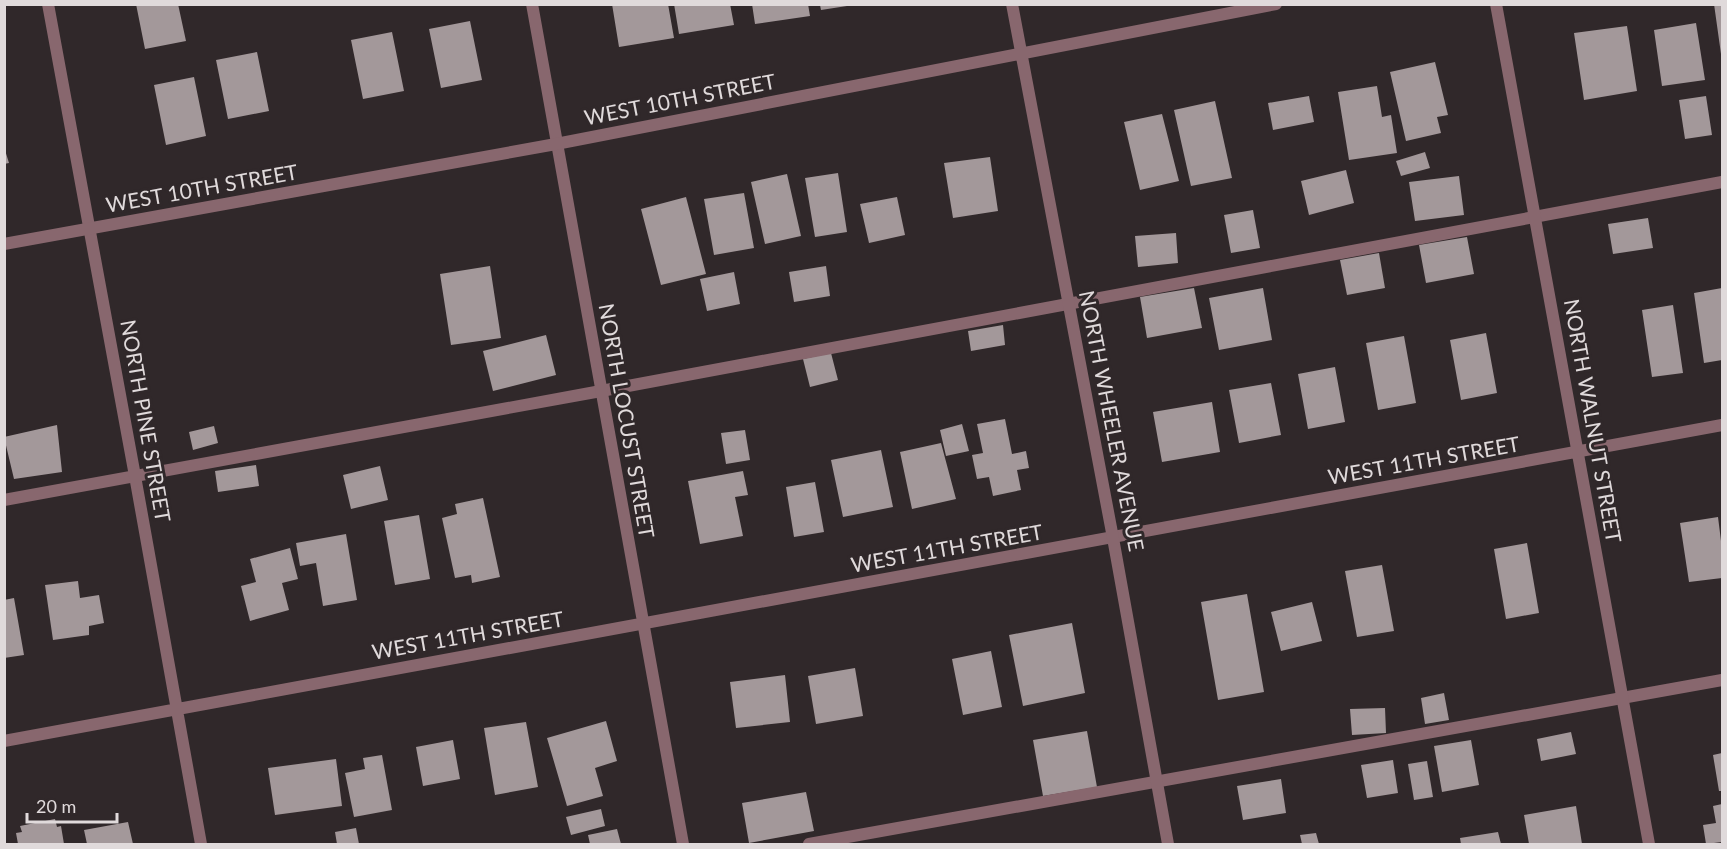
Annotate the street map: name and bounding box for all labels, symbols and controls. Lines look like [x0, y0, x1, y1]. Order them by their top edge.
street label: WEST 10TH STREET [582, 68, 778, 129]
street label: WEST 10TH STREET [104, 158, 300, 217]
street label: NORTH WHEELER AVENUE [1075, 288, 1150, 553]
street label: NORTH WALNUT STREET [1560, 297, 1627, 545]
street label: NORTH LOCUST STREET [595, 301, 661, 541]
street label: NORTH PINE STREET [116, 318, 177, 524]
street label: WEST 11TH STREET [1326, 430, 1522, 489]
street label: WEST 11TH STREET [849, 518, 1045, 577]
street label: WEST 11TH STREET [370, 605, 566, 664]
scale bar [27, 786, 117, 824]
text: 20 m [36, 795, 76, 817]

